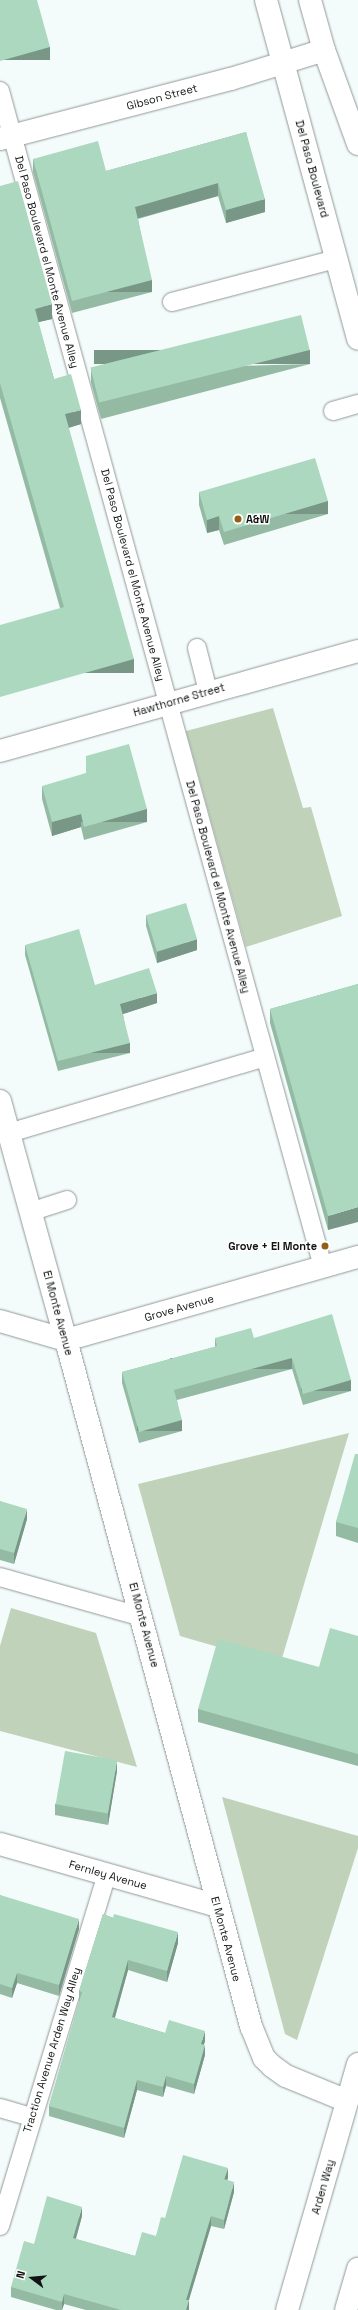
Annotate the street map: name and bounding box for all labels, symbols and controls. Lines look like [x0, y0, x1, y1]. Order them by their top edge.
street label: Gibson Street [125, 81, 199, 113]
street label: Del Paso Boulevard [293, 119, 331, 219]
street label: Del Paso Boulevard el Monte Avenue Alley [12, 154, 82, 370]
street label: Del Paso Boulevard el Monte Avenue Alley [98, 467, 168, 683]
place label: A&W [246, 512, 269, 526]
marker: A&W [233, 514, 243, 524]
street label: Hawthorne Street [132, 681, 226, 719]
street label: Del Paso Boulevard el Monte Avenue Alley [183, 779, 253, 995]
place label: Grove + El Monte [228, 1239, 317, 1253]
marker: Grove + El Monte [320, 1241, 330, 1251]
street label: El Monte Avenue [40, 1269, 76, 1357]
street label: Grove Avenue [143, 1292, 215, 1324]
street label: El Monte Avenue [126, 1581, 162, 1669]
street label: Fernley Avenue [67, 1858, 149, 1892]
street label: El Monte Avenue [208, 1895, 244, 1983]
street label: Traction Avenue Arden Way Alley [20, 1965, 84, 2135]
street label: Arden Way [309, 2158, 337, 2216]
north arrow [12, 2258, 52, 2298]
text: N [13, 2269, 28, 2280]

